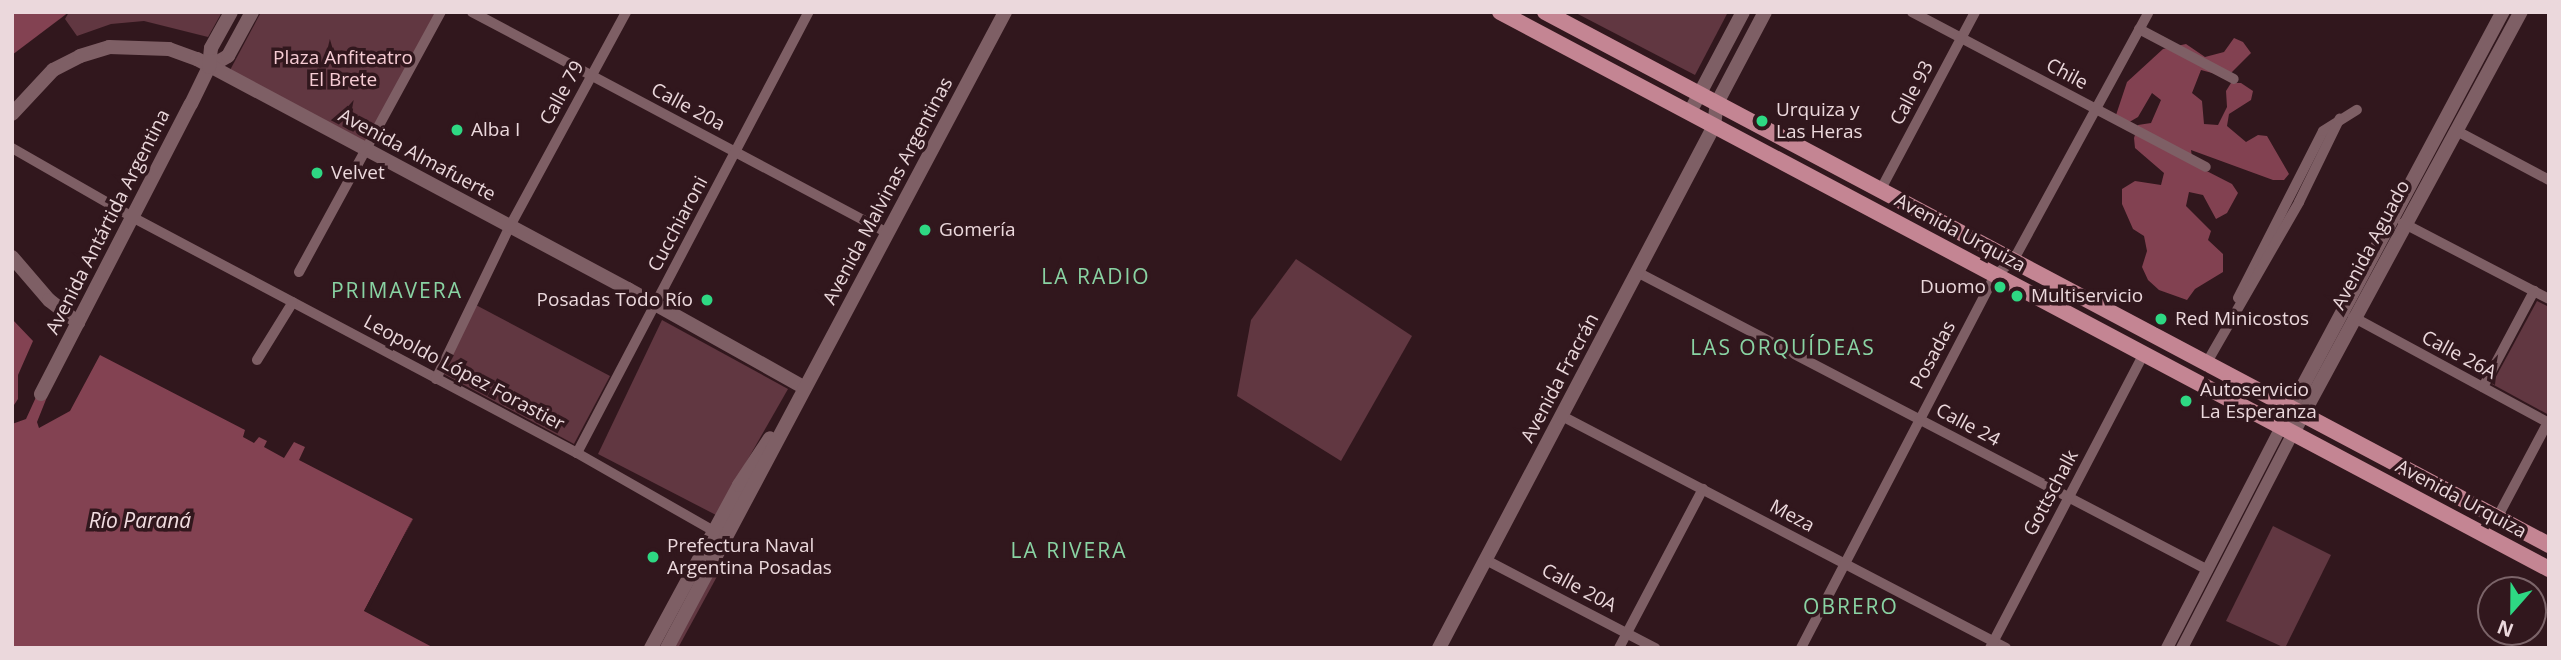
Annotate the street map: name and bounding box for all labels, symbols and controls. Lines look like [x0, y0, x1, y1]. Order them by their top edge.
park label: Plaza Anfiteatro El Brete [273, 47, 413, 91]
street label: Chile [2042, 54, 2092, 94]
street label: Calle 79 [535, 57, 589, 129]
street label: Calle 93 [1886, 57, 1938, 129]
street label: Avenida Malvinas Argentinas [818, 74, 958, 308]
street label: Calle 20a [647, 78, 729, 136]
place label: Urquiza y Las Heras [1776, 99, 1863, 143]
street label: Avenida Almafuerte [335, 104, 499, 206]
street label: Avenida Antártida Argentina [41, 106, 175, 338]
marker: Urquiza y Las Heras [1754, 113, 1770, 129]
place label: Alba I [471, 119, 520, 141]
marker: Alba I [449, 122, 465, 138]
place label: Velvet [331, 162, 385, 184]
marker: Velvet [309, 165, 325, 181]
street label: Cucchiaroni [643, 173, 713, 275]
street label: Avenida Aguado [2327, 176, 2415, 314]
street label: Avenida Urquiza [1891, 189, 2029, 277]
place label: Gomería [939, 219, 1016, 241]
marker: Gomería [917, 222, 933, 238]
district label: LA RADIO [1042, 263, 1150, 289]
place label: Duomo [1920, 276, 1986, 298]
district label: PRIMAVERA [332, 277, 462, 303]
marker: Duomo [1992, 279, 2008, 295]
place label: Multiservicio [2031, 285, 2143, 307]
marker: Multiservicio [2009, 288, 2025, 304]
place label: Posadas Todo Río [537, 289, 693, 311]
marker: Posadas Todo Río [699, 292, 715, 308]
place label: Red Minicostos [2175, 308, 2309, 330]
street label: Leopoldo López Forastier [360, 310, 568, 436]
street label: Avenida Fracrán [1516, 310, 1604, 446]
marker: Red Minicostos [2153, 311, 2169, 327]
street label: Posadas [1906, 317, 1960, 393]
street label: Calle 26A [2418, 326, 2500, 384]
district label: LAS ORQUÍDEAS [1692, 334, 1874, 360]
place label: Autoservicio La Esperanza [2200, 379, 2317, 423]
marker: Autoservicio La Esperanza [2178, 393, 2194, 409]
street label: Calle 24 [1932, 399, 2004, 451]
street label: Gottschalk [2019, 446, 2083, 540]
street label: Avenida Urquiza [2392, 455, 2530, 543]
street label: Meza [1766, 495, 1818, 537]
water label: Río Paraná [89, 507, 191, 533]
place label: Prefectura Naval Argentina Posadas [667, 535, 832, 579]
district label: LA RIVERA [1012, 537, 1126, 563]
marker: Prefectura Naval Argentina Posadas [645, 549, 661, 565]
street label: Calle 20A [1538, 559, 1620, 617]
north arrow [2477, 576, 2547, 646]
district label: OBRERO [1804, 593, 1898, 619]
text: N [2493, 614, 2517, 644]

